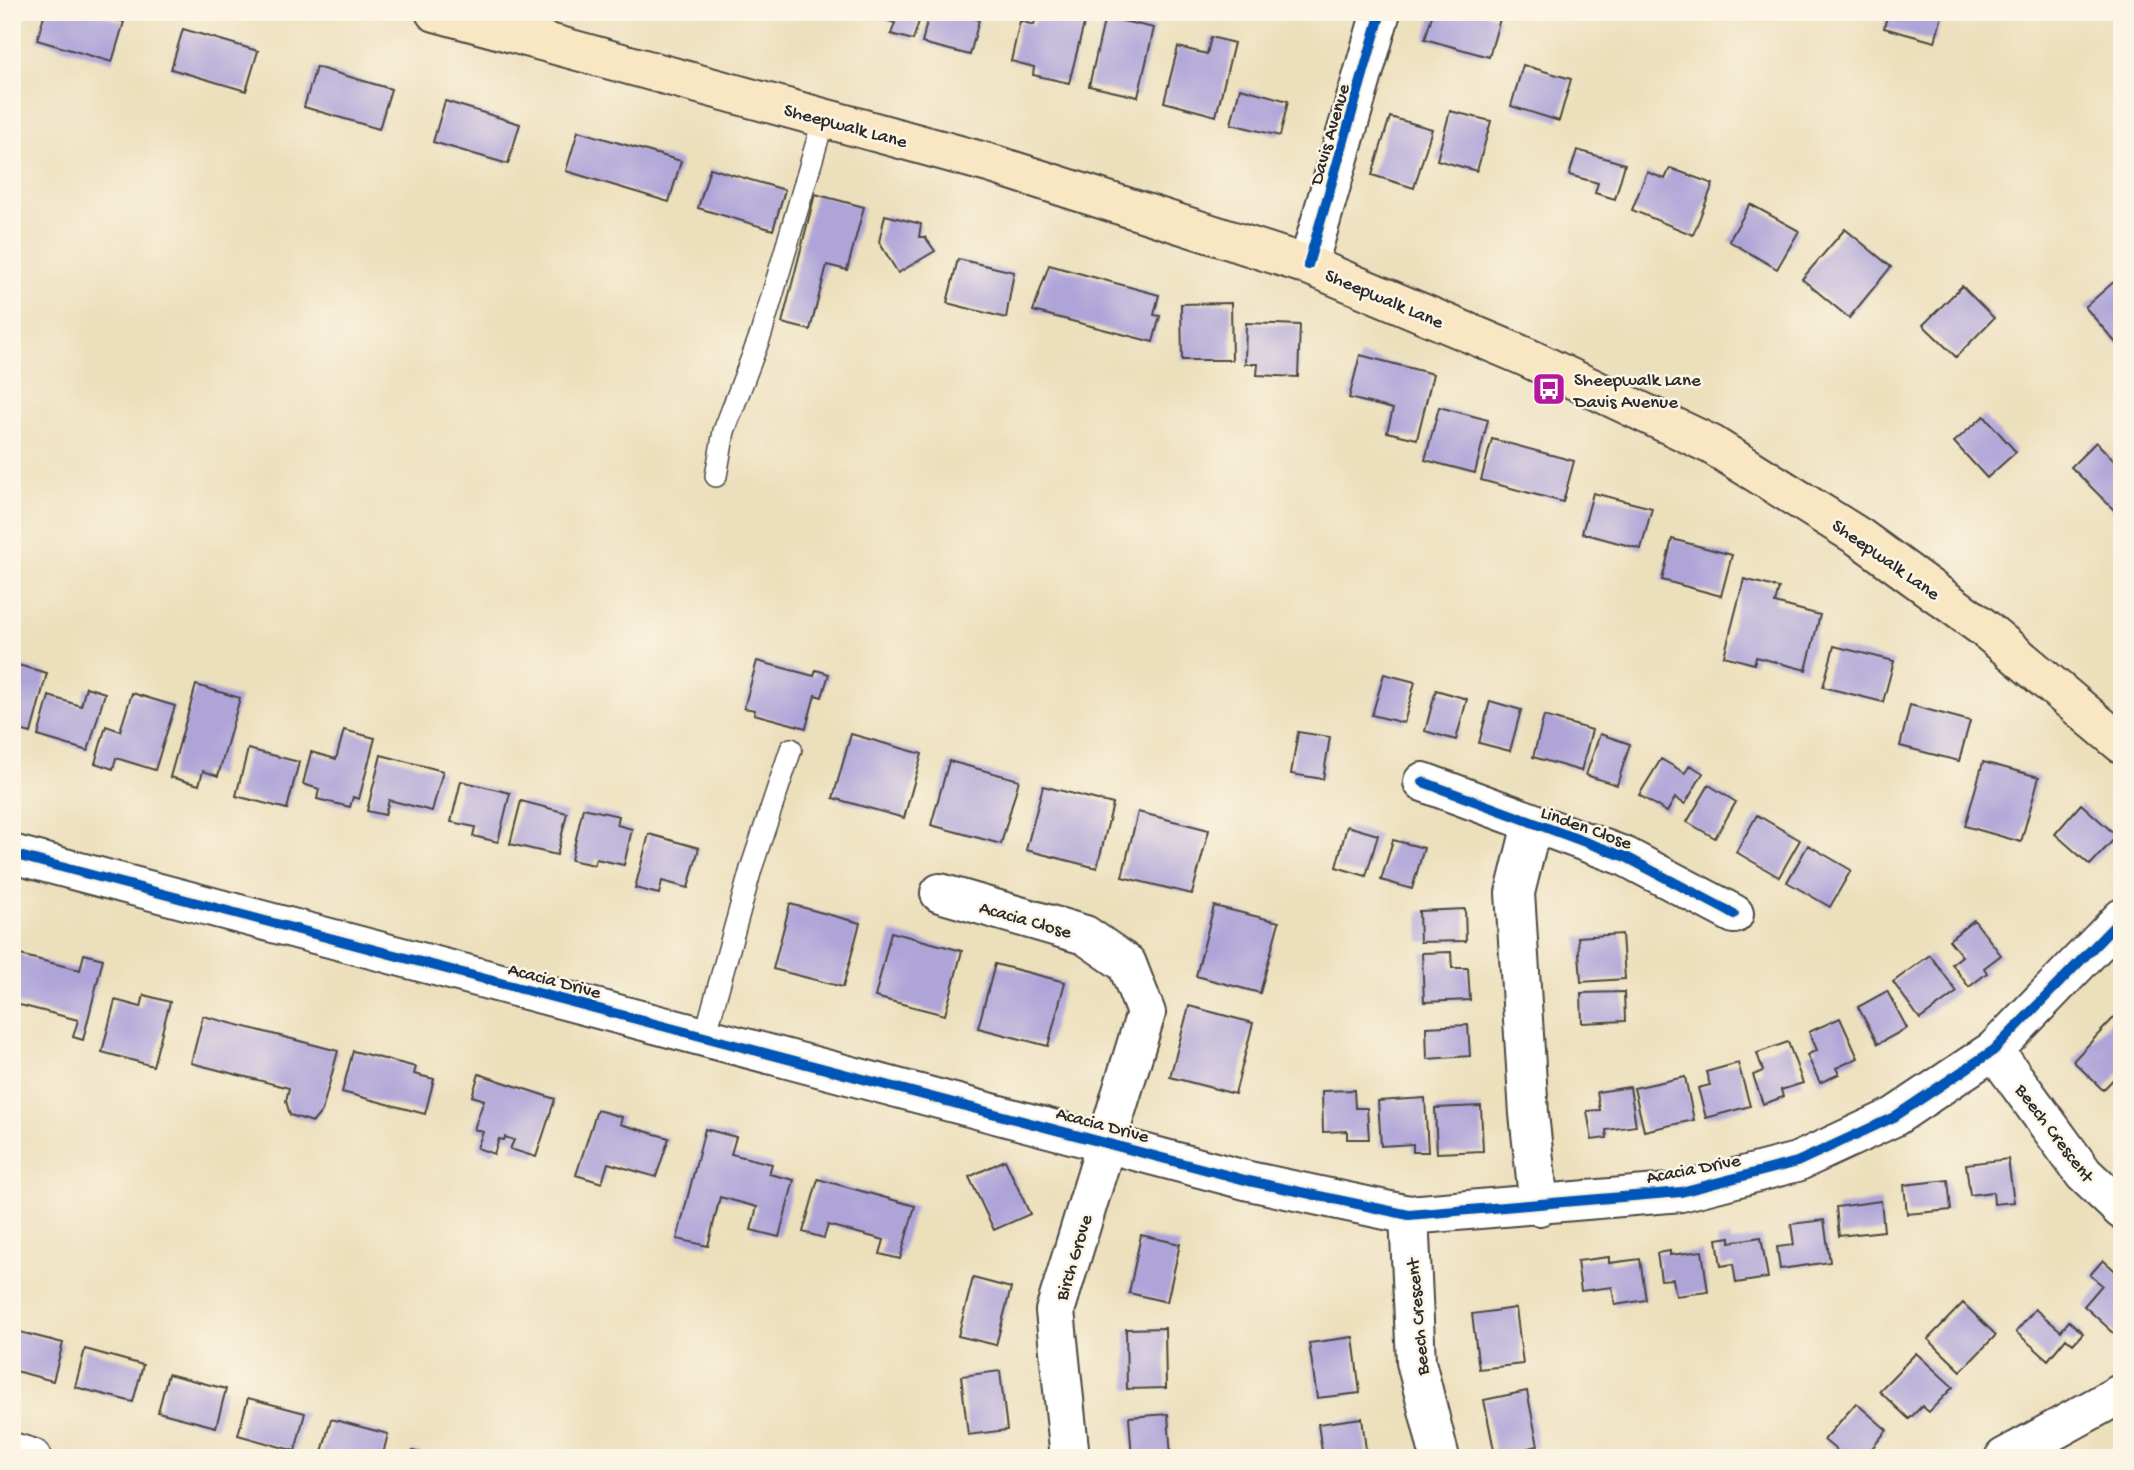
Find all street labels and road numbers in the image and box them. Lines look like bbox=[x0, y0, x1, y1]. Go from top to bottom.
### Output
street label: Davis Avenue bbox=[1305, 82, 1357, 190]
street label: Sheepwalk Lane bbox=[781, 100, 909, 155]
street label: Sheepwalk Lane bbox=[1321, 265, 1447, 336]
street label: Sheepwalk Lane bbox=[1826, 515, 1944, 607]
street label: Linden Close bbox=[1537, 802, 1635, 857]
street label: Acacia Close bbox=[976, 897, 1074, 946]
street label: Acacia Drive bbox=[505, 959, 603, 1006]
street label: Beech Crescent bbox=[2008, 1080, 2099, 1190]
street label: Acacia Drive bbox=[1053, 1103, 1151, 1150]
street label: Acacia Drive bbox=[1645, 1150, 1743, 1191]
street label: Birch Grove bbox=[1051, 1212, 1099, 1305]
street label: Beech Crescent bbox=[1403, 1255, 1436, 1377]

